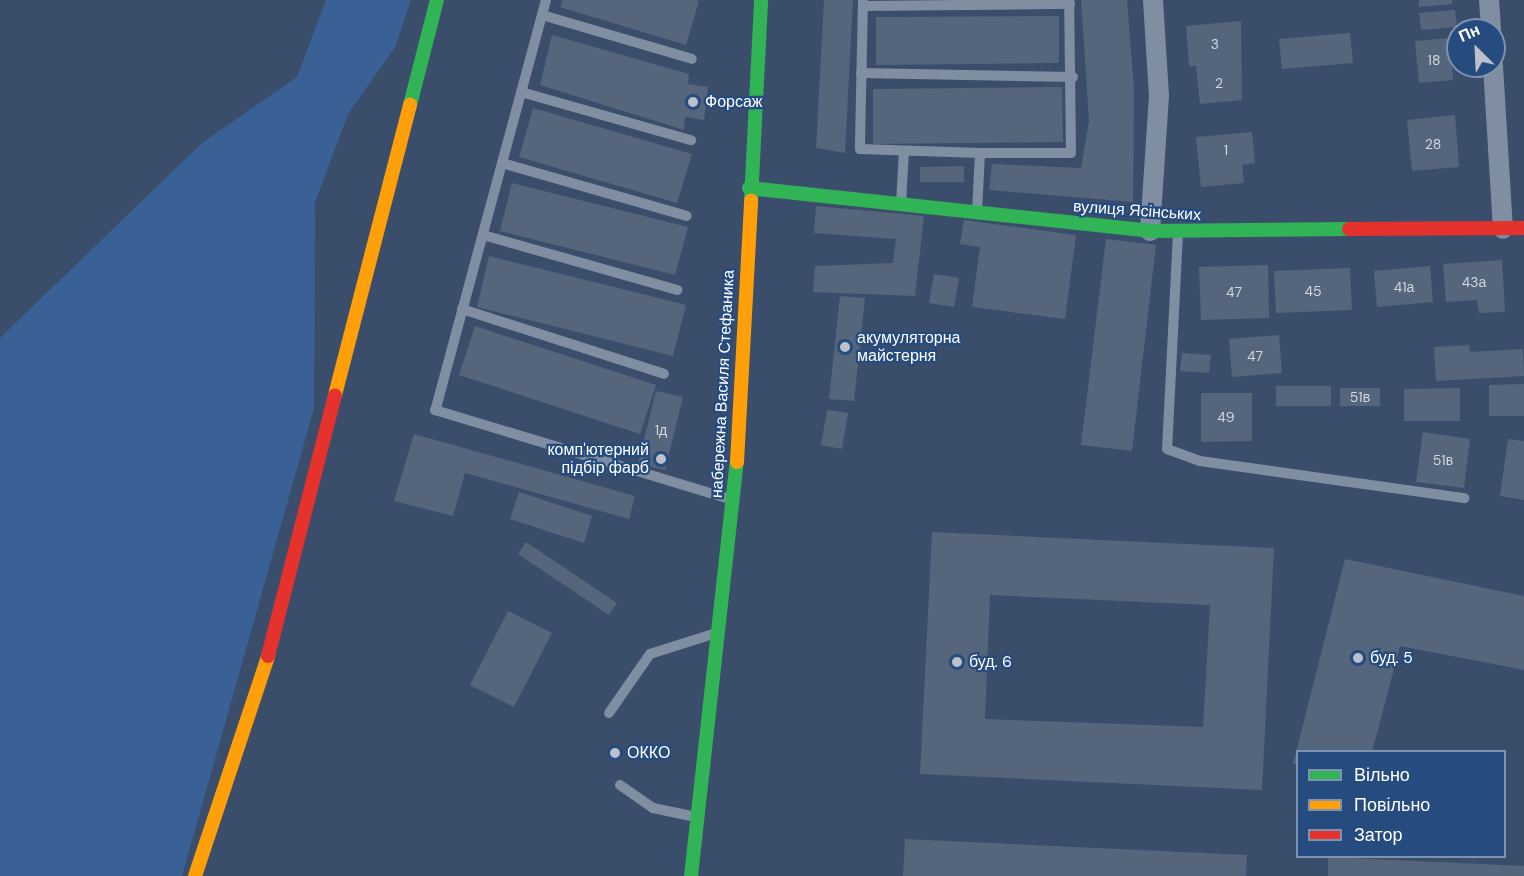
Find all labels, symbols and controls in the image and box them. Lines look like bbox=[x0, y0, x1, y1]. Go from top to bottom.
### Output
north arrow bbox=[1446, 18, 1506, 78]
text: Пн bbox=[1455, 19, 1483, 47]
house number: 3 bbox=[1211, 36, 1219, 52]
house number: 18 bbox=[1428, 52, 1440, 68]
house number: 2 bbox=[1215, 75, 1223, 91]
place label: Форсаж bbox=[705, 92, 763, 112]
marker: Форсаж bbox=[686, 95, 700, 109]
house number: 28 bbox=[1425, 136, 1441, 152]
house number: 1 bbox=[1224, 142, 1228, 158]
street label: вулиця Ясінських bbox=[1072, 197, 1202, 225]
street label: набережна Василя Стефаника bbox=[707, 269, 739, 499]
house number: 43а bbox=[1462, 274, 1486, 290]
house number: 41а bbox=[1394, 279, 1414, 295]
house number: 45 bbox=[1304, 283, 1322, 299]
house number: 47 bbox=[1226, 284, 1242, 300]
place label: акумуляторна майстерня bbox=[857, 328, 960, 366]
marker: акумуляторна майстерня bbox=[838, 340, 852, 354]
house number: 47 bbox=[1247, 348, 1263, 364]
house number: 51в bbox=[1350, 389, 1370, 405]
house number: 49 bbox=[1217, 409, 1235, 425]
house number: 1д bbox=[655, 422, 667, 438]
place label: комп'ютерний підбір фарб bbox=[547, 440, 649, 478]
marker: комп'ютерний підбір фарб bbox=[654, 452, 668, 466]
house number: 51в bbox=[1433, 452, 1453, 468]
place label: буд. 5 bbox=[1370, 648, 1413, 668]
marker: буд. 5 bbox=[1351, 651, 1365, 665]
place label: буд. 6 bbox=[969, 652, 1012, 672]
marker: буд. 6 bbox=[950, 655, 964, 669]
place label: ОККО bbox=[627, 743, 670, 763]
marker: ОККО bbox=[608, 746, 622, 760]
legend bbox=[1296, 750, 1506, 858]
text: Вільно bbox=[1354, 763, 1410, 787]
text: Повільно bbox=[1354, 793, 1430, 817]
text: Затор bbox=[1354, 823, 1403, 847]

